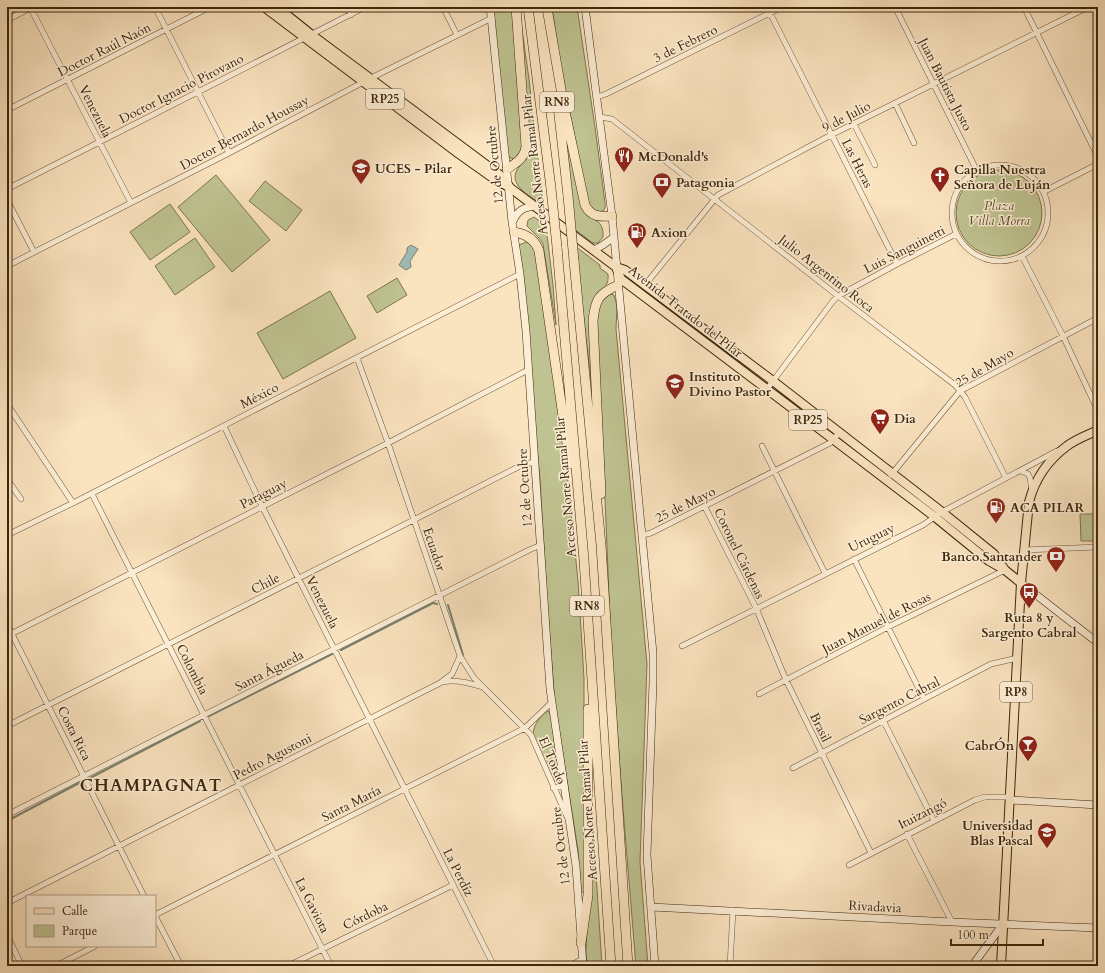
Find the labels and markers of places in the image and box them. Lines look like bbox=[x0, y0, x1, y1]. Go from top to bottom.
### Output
restaurant icon: McDonald's bbox=[613, 145, 635, 173]
place label: McDonald's bbox=[638, 148, 709, 166]
school or university icon: UCES - Pilar bbox=[350, 157, 372, 185]
place label: UCES - Pilar bbox=[375, 160, 453, 178]
place label: Capilla Nuestra Señora de Luján bbox=[954, 161, 1051, 194]
church icon: Capilla Nuestra Señora de Luján bbox=[929, 165, 951, 193]
bank icon: Patagonia bbox=[651, 171, 673, 199]
place label: Patagonia bbox=[676, 174, 735, 192]
fuel station icon: Axion bbox=[626, 221, 648, 249]
place label: Axion bbox=[651, 224, 688, 242]
place label: Instituto Divino Pastor bbox=[689, 368, 772, 401]
school or university icon: Instituto Divino Pastor bbox=[664, 372, 686, 400]
supermarket icon: Dia bbox=[869, 407, 891, 435]
place label: Dia bbox=[894, 410, 916, 428]
fuel station icon: ACA PILAR bbox=[985, 496, 1007, 524]
place label: ACA PILAR bbox=[1010, 499, 1084, 517]
bank icon: Banco Santander bbox=[1045, 545, 1067, 573]
place label: Banco Santander bbox=[941, 548, 1043, 566]
bus stop icon: Ruta 8 y Sargento Cabral bbox=[1018, 581, 1040, 609]
place label: Ruta 8 y Sargento Cabral bbox=[982, 609, 1077, 642]
bar icon: CabrÓn bbox=[1017, 734, 1039, 762]
place label: CabrÓn bbox=[965, 737, 1015, 755]
place label: Universidad Blas Pascal bbox=[962, 817, 1034, 850]
school or university icon: Universidad Blas Pascal bbox=[1036, 821, 1058, 849]

